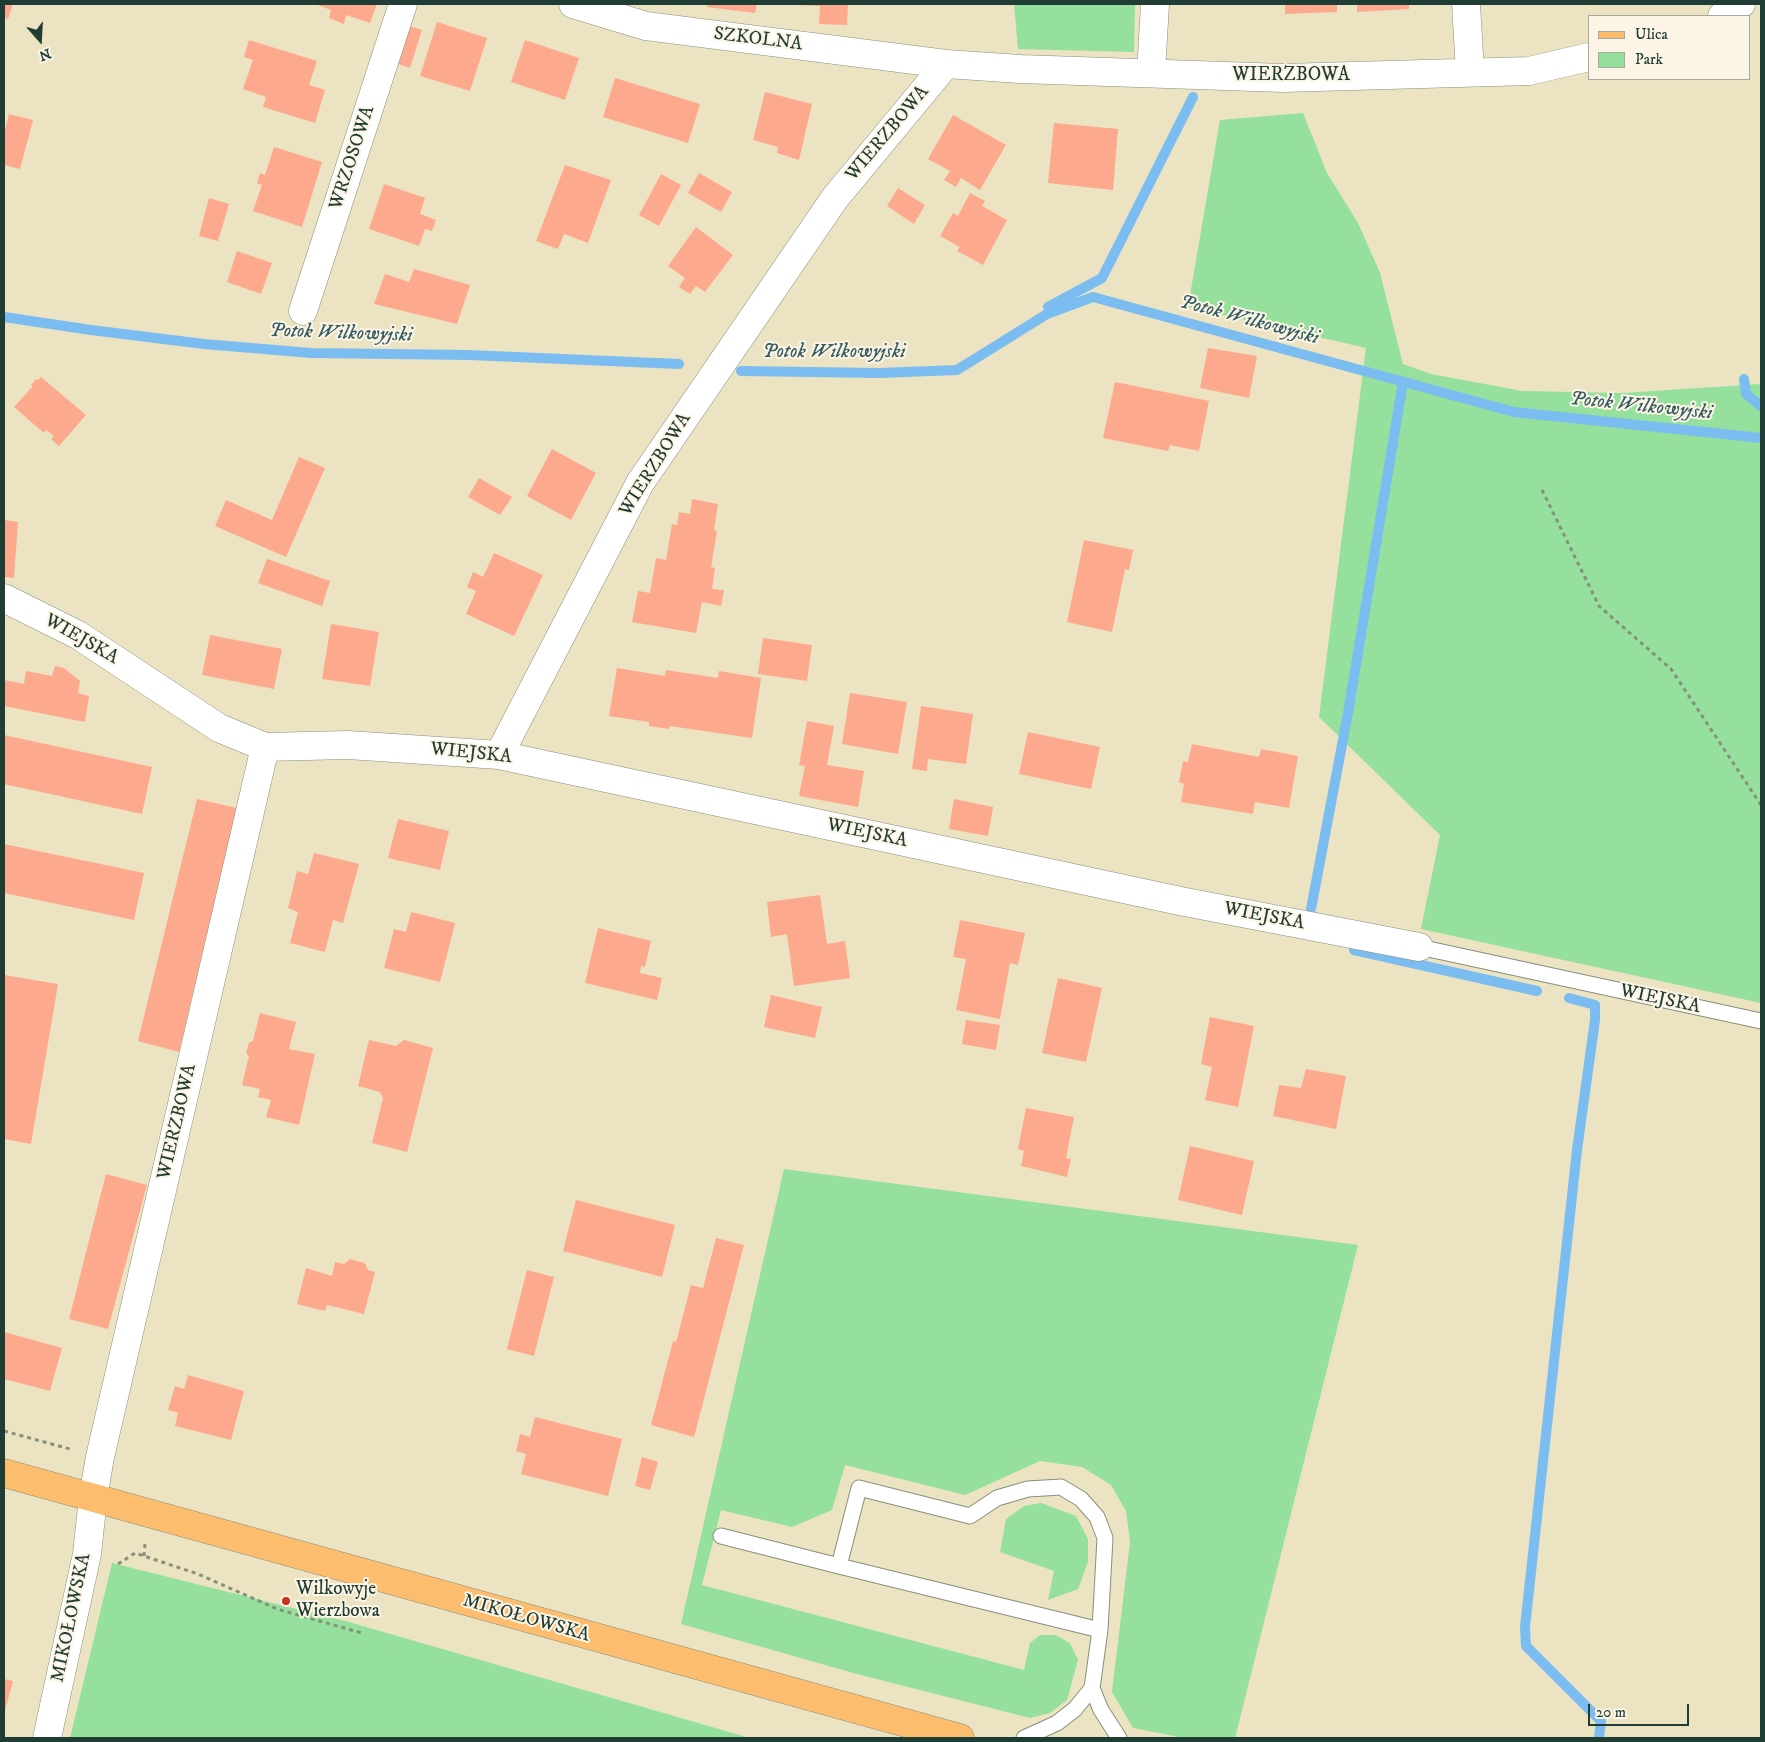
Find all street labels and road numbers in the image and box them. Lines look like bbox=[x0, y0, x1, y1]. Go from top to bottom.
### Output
street label: SZKOLNA bbox=[712, 23, 804, 57]
street label: WIERZBOWA bbox=[1232, 65, 1350, 87]
street label: WIERZBOWA bbox=[841, 82, 935, 186]
street label: WRZOSOWA bbox=[325, 103, 381, 213]
street label: WIERZBOWA bbox=[615, 409, 697, 521]
street label: WIEJSKA bbox=[40, 610, 122, 670]
street label: WIEJSKA bbox=[429, 738, 513, 770]
street label: WIEJSKA bbox=[825, 814, 909, 854]
street label: WIEJSKA bbox=[1222, 898, 1306, 936]
street label: WIEJSKA bbox=[1618, 980, 1702, 1020]
street label: WIERZBOWA bbox=[154, 1062, 202, 1182]
street label: MIKOŁOWSKA bbox=[47, 1552, 97, 1684]
street label: MIKOŁOWSKA bbox=[460, 1590, 592, 1648]

